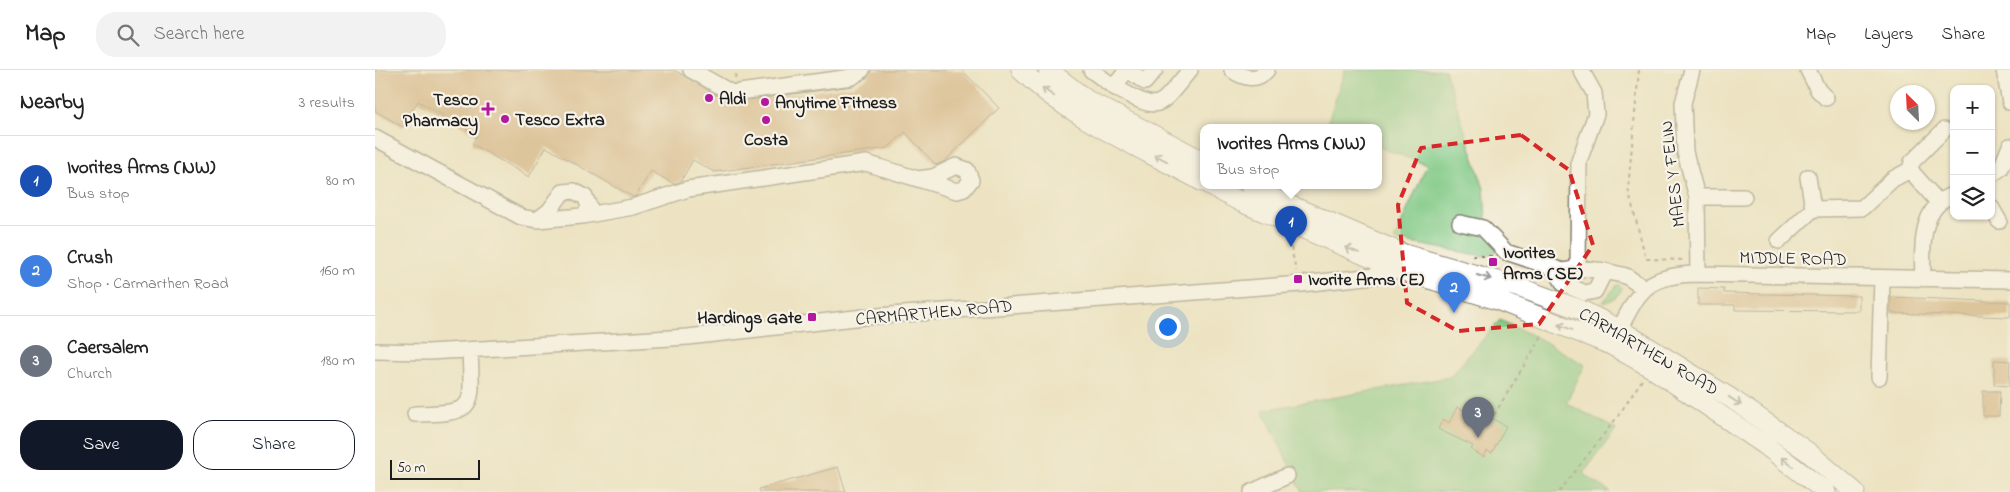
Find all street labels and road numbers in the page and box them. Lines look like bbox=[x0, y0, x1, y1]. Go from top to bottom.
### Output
street label: MAES Y FELIN bbox=[1655, 119, 1693, 229]
street label: MIDDLE ROAD bbox=[1739, 246, 1847, 274]
street label: CARMARTHEN ROAD bbox=[855, 294, 1014, 334]
street label: CARMARTHEN ROAD bbox=[1573, 302, 1723, 403]

